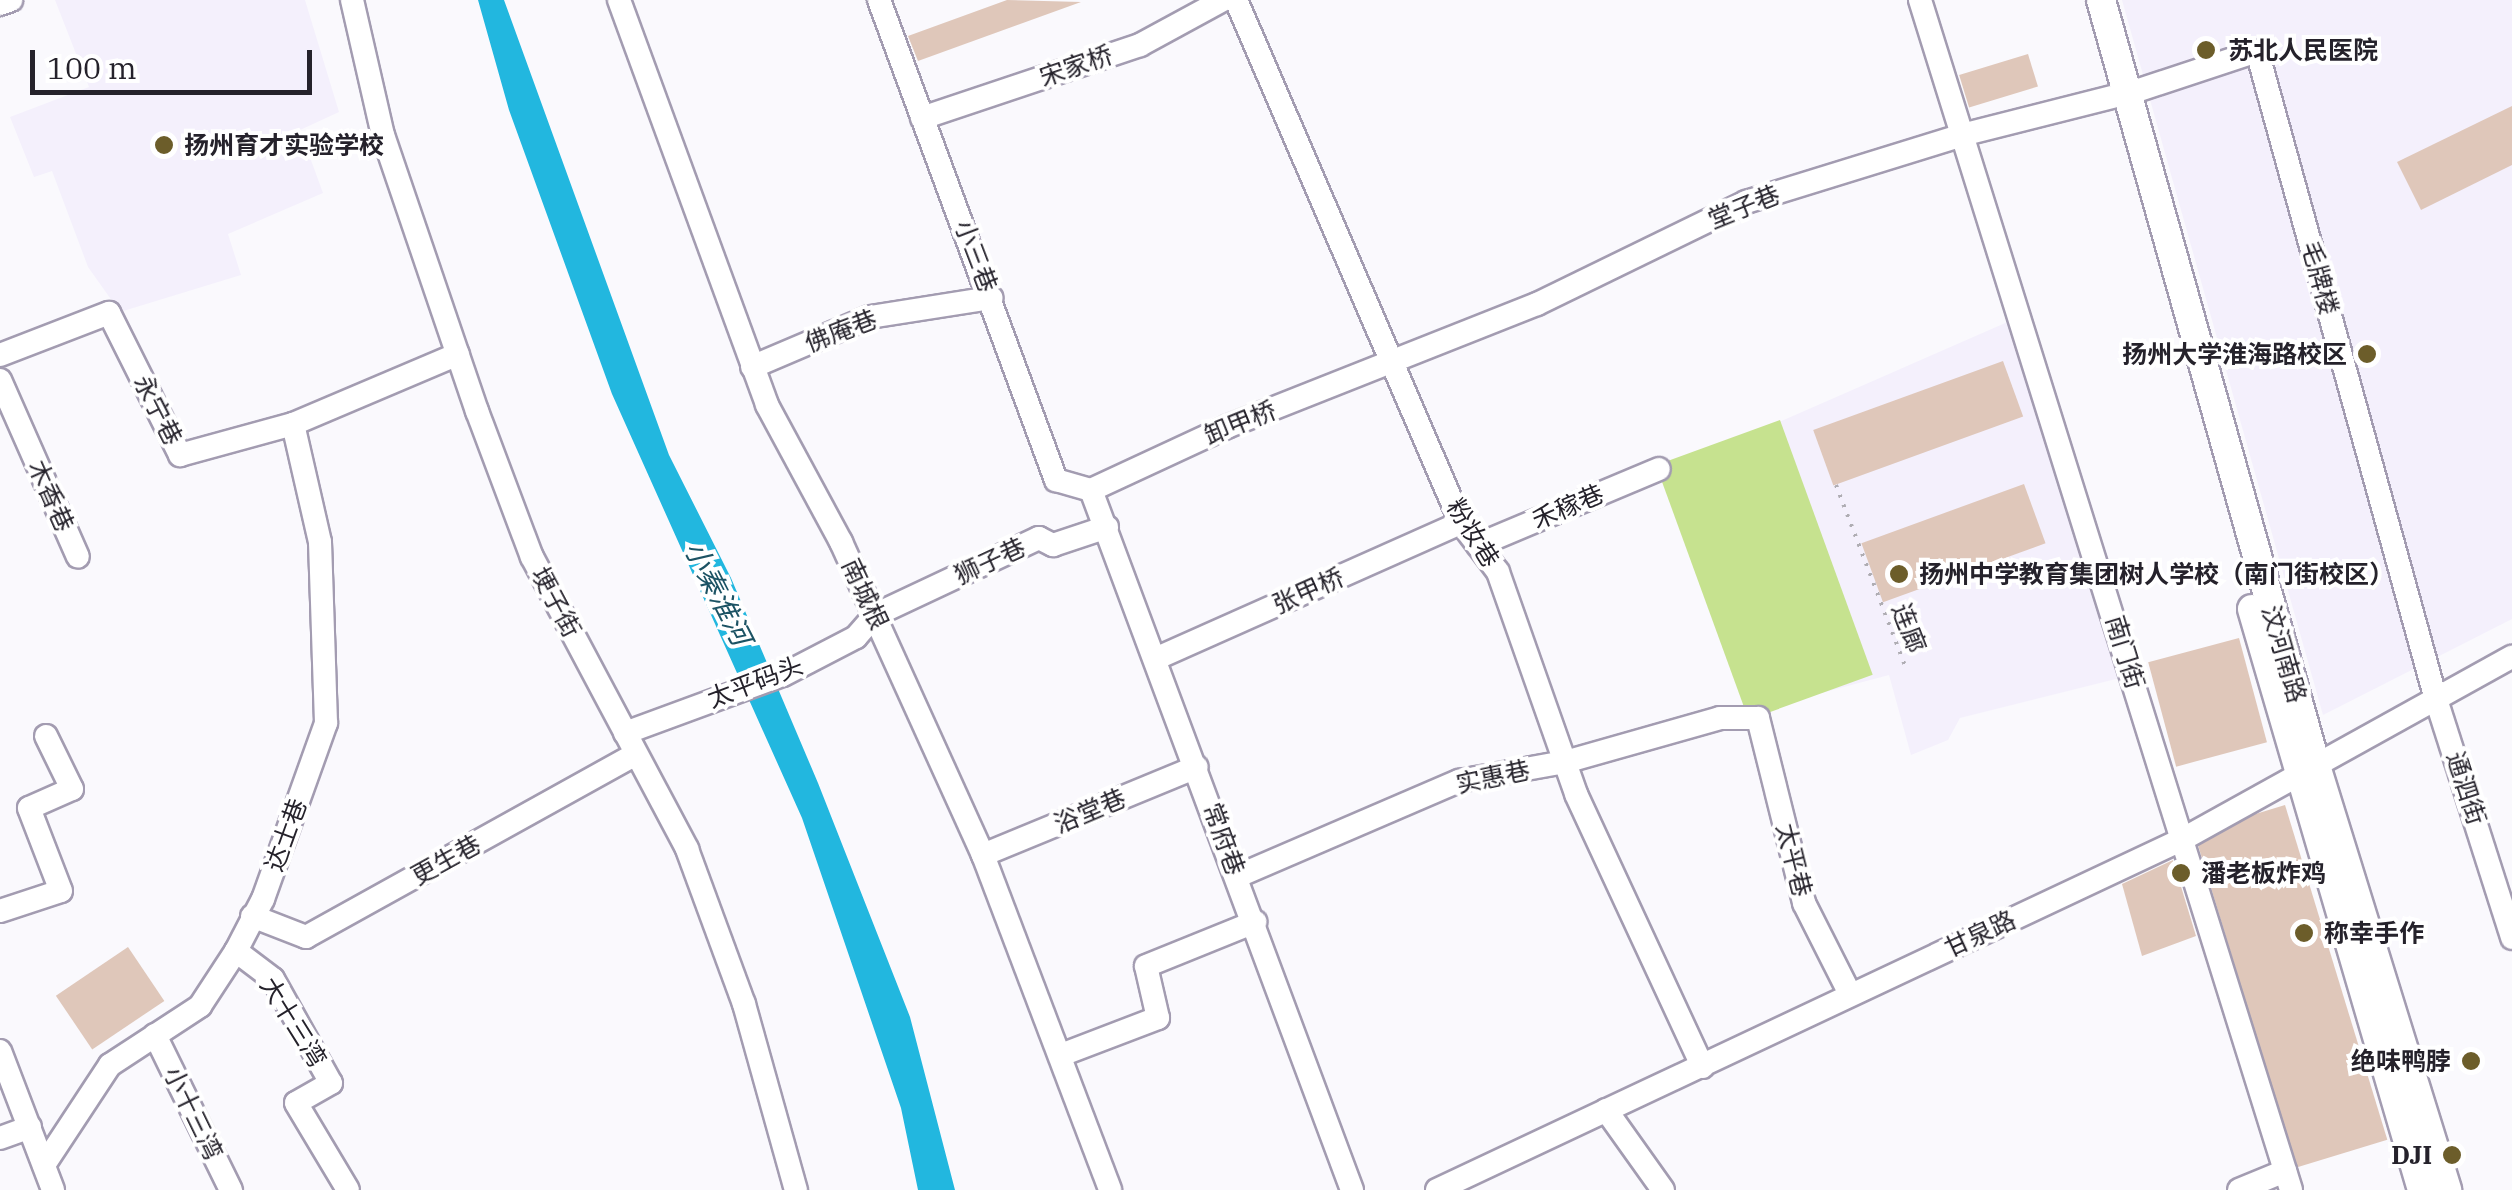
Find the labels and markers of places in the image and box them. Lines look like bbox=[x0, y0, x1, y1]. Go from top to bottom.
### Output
place label: 苏北人民医院 bbox=[2228, 35, 2378, 65]
marker: 苏北人民医院 bbox=[2193, 37, 2219, 63]
place label: 扬州育才实验学校 bbox=[184, 130, 384, 160]
marker: 扬州育才实验学校 bbox=[153, 134, 175, 156]
place label: 扬州大学淮海路校区 bbox=[2122, 339, 2347, 369]
marker: 扬州大学淮海路校区 bbox=[2356, 343, 2378, 365]
place label: 扬州中学教育集团树人学校（南门街校区） bbox=[1919, 559, 2394, 589]
marker: 扬州中学教育集团树人学校（南门街校区） bbox=[1888, 563, 1910, 585]
place label: 潘老板炸鸡 bbox=[2201, 858, 2326, 888]
marker: 潘老板炸鸡 bbox=[2170, 862, 2192, 884]
place label: 称幸手作 bbox=[2324, 918, 2424, 948]
marker: 称幸手作 bbox=[2293, 922, 2315, 944]
place label: 绝味鸭脖 bbox=[2351, 1046, 2451, 1076]
marker: 绝味鸭脖 bbox=[2460, 1050, 2482, 1072]
place label: DJI bbox=[2391, 1140, 2432, 1170]
marker: DJI bbox=[2441, 1144, 2463, 1166]

